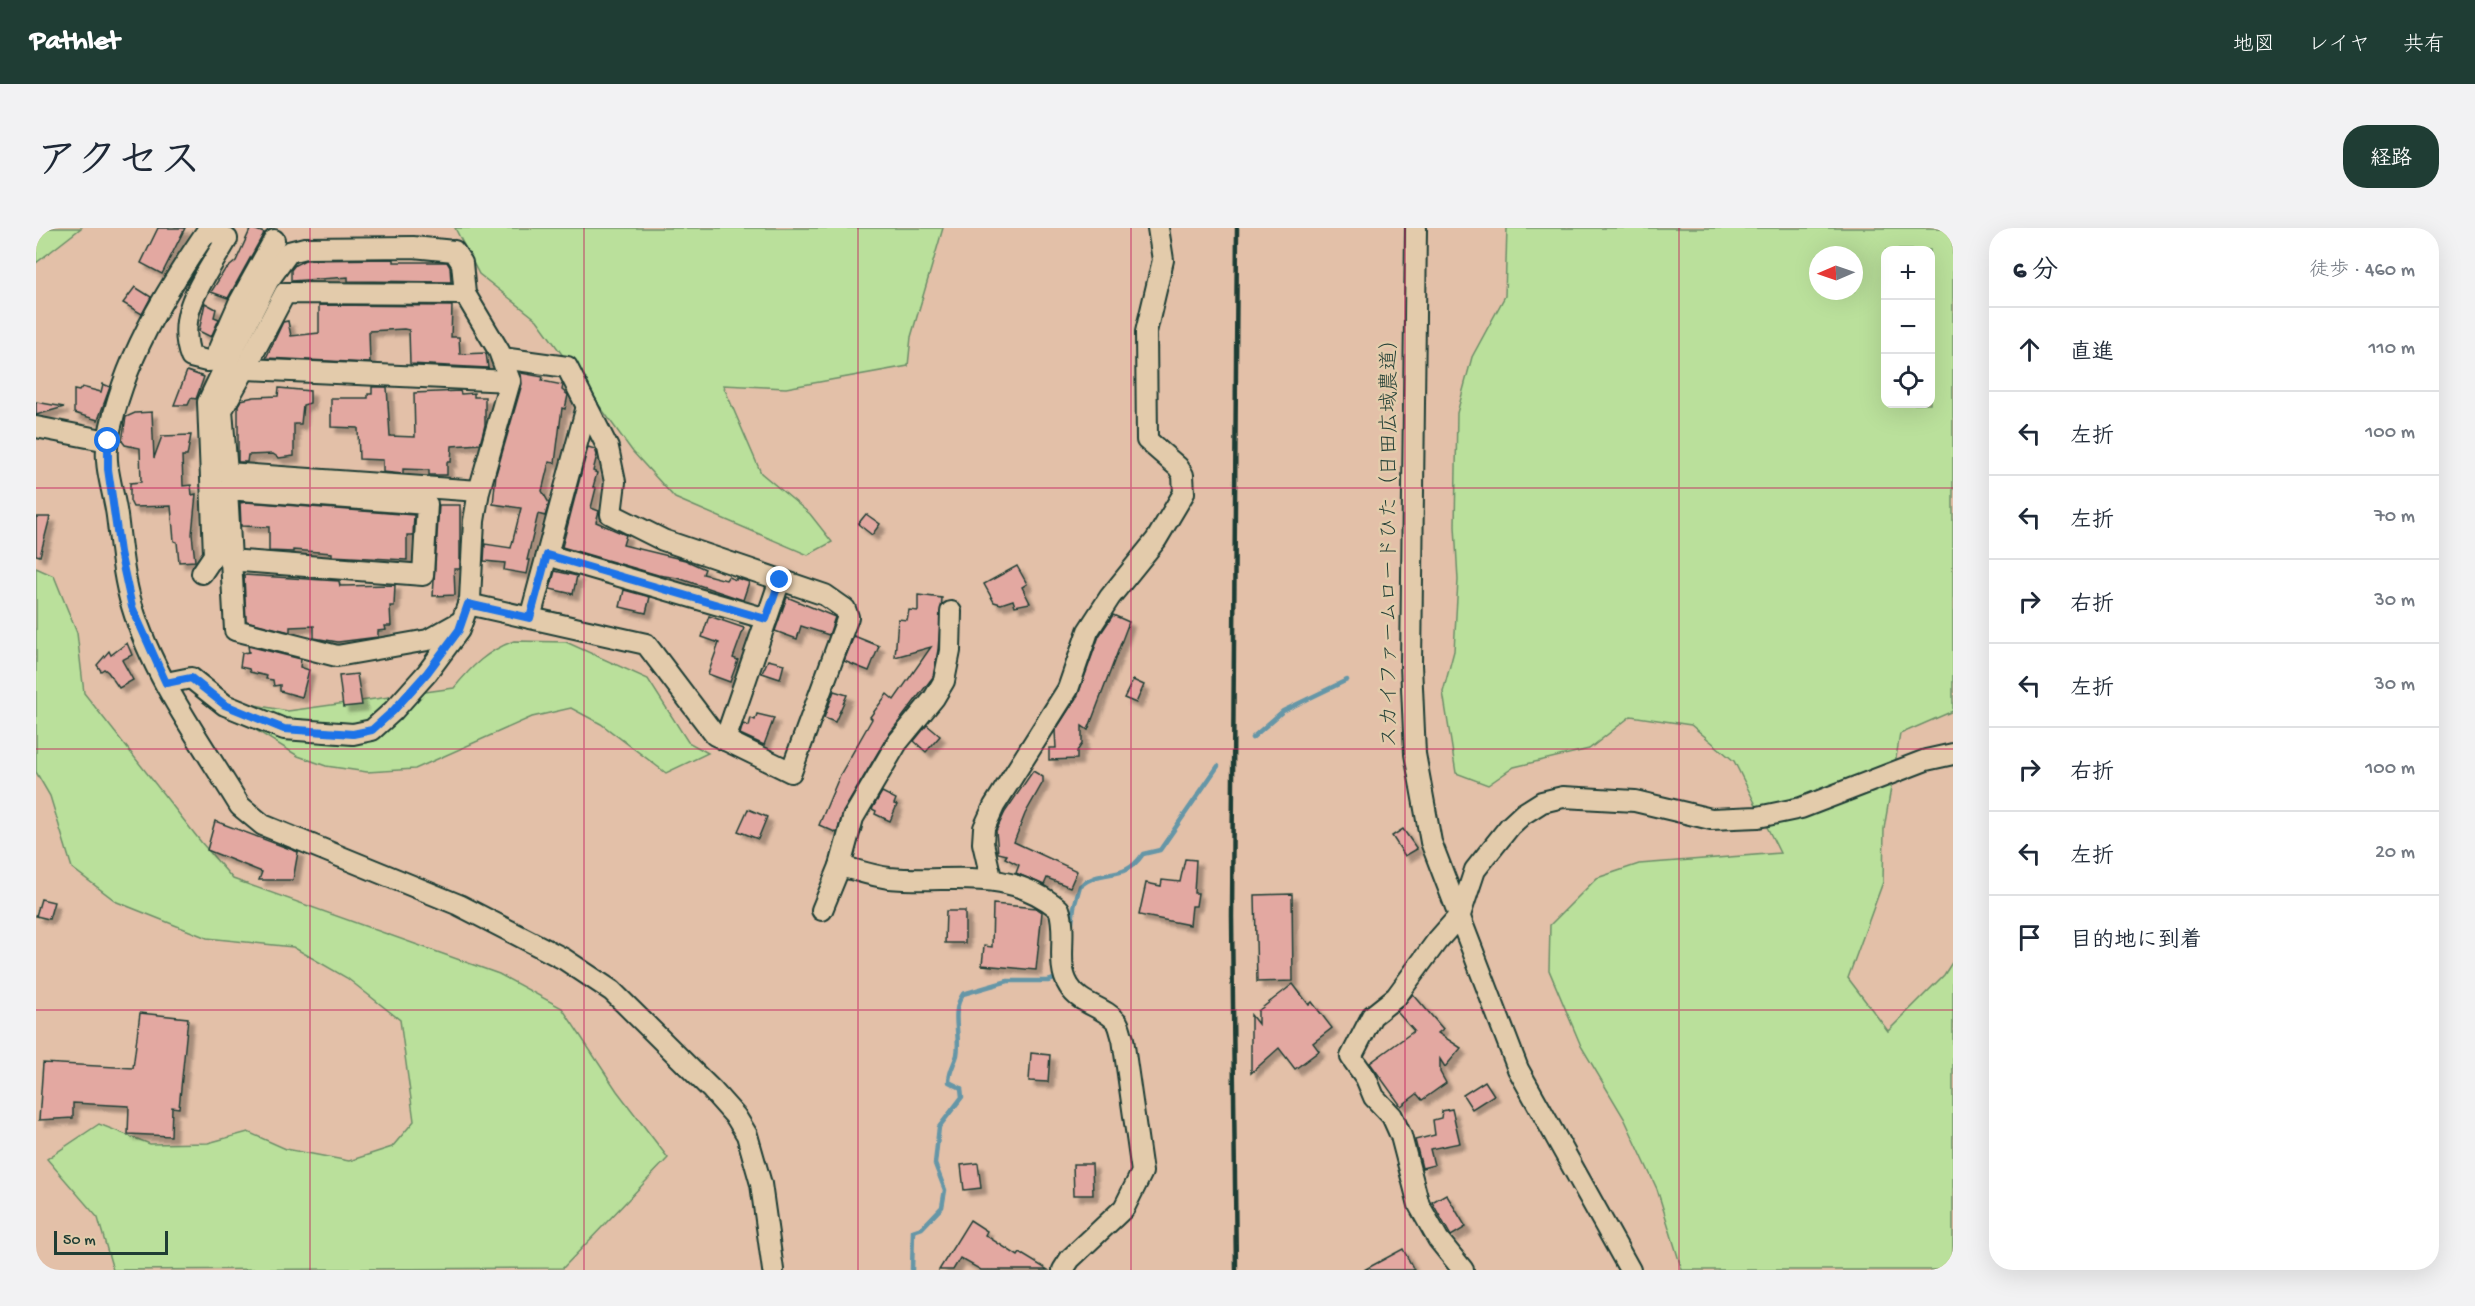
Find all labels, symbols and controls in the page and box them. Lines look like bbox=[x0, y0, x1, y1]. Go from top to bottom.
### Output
text: Pathlet bbox=[30, 26, 120, 59]
text: 地図 bbox=[2233, 34, 2275, 59]
text: レイヤ bbox=[2308, 34, 2370, 59]
text: 共有 bbox=[2403, 34, 2445, 59]
button: 経路 bbox=[2343, 125, 2439, 188]
text: アクセス bbox=[36, 140, 201, 189]
north arrow bbox=[1809, 246, 1863, 300]
map controls bbox=[1881, 246, 1935, 408]
button: + bbox=[1881, 246, 1935, 300]
text: 6 分 bbox=[2013, 257, 2058, 288]
text: 徒歩 · 460 m bbox=[2309, 260, 2415, 283]
button: − bbox=[1881, 300, 1935, 354]
street label: スカイファームロードひた（日田広域農道） bbox=[1377, 328, 1404, 748]
icon: ahead bbox=[2013, 333, 2046, 366]
text: 110 m bbox=[2369, 338, 2415, 361]
text: 直進 bbox=[2070, 341, 2114, 367]
button: locate bbox=[1881, 354, 1935, 408]
icon: left bbox=[2013, 417, 2046, 450]
text: 100 m bbox=[2365, 422, 2415, 445]
text: 左折 bbox=[2070, 425, 2114, 451]
route start bbox=[94, 427, 120, 453]
icon: left bbox=[2013, 501, 2046, 534]
text: 70 m bbox=[2374, 506, 2415, 529]
text: 左折 bbox=[2070, 509, 2114, 535]
route end bbox=[766, 566, 792, 592]
icon: right bbox=[2013, 585, 2046, 618]
text: 30 m bbox=[2374, 590, 2415, 613]
text: 右折 bbox=[2070, 593, 2114, 619]
icon: left bbox=[2013, 669, 2046, 702]
text: 30 m bbox=[2374, 674, 2415, 697]
text: 左折 bbox=[2070, 677, 2114, 703]
icon: right bbox=[2013, 753, 2046, 786]
text: 100 m bbox=[2365, 758, 2415, 781]
text: 右折 bbox=[2070, 761, 2114, 787]
icon: left bbox=[2013, 837, 2046, 870]
text: 20 m bbox=[2375, 842, 2415, 865]
text: 左折 bbox=[2070, 845, 2114, 871]
icon: arrive bbox=[2013, 921, 2046, 954]
text: 目的地に到着 bbox=[2070, 929, 2202, 955]
scale bar bbox=[54, 1228, 168, 1256]
text: 50 m bbox=[63, 1232, 96, 1251]

